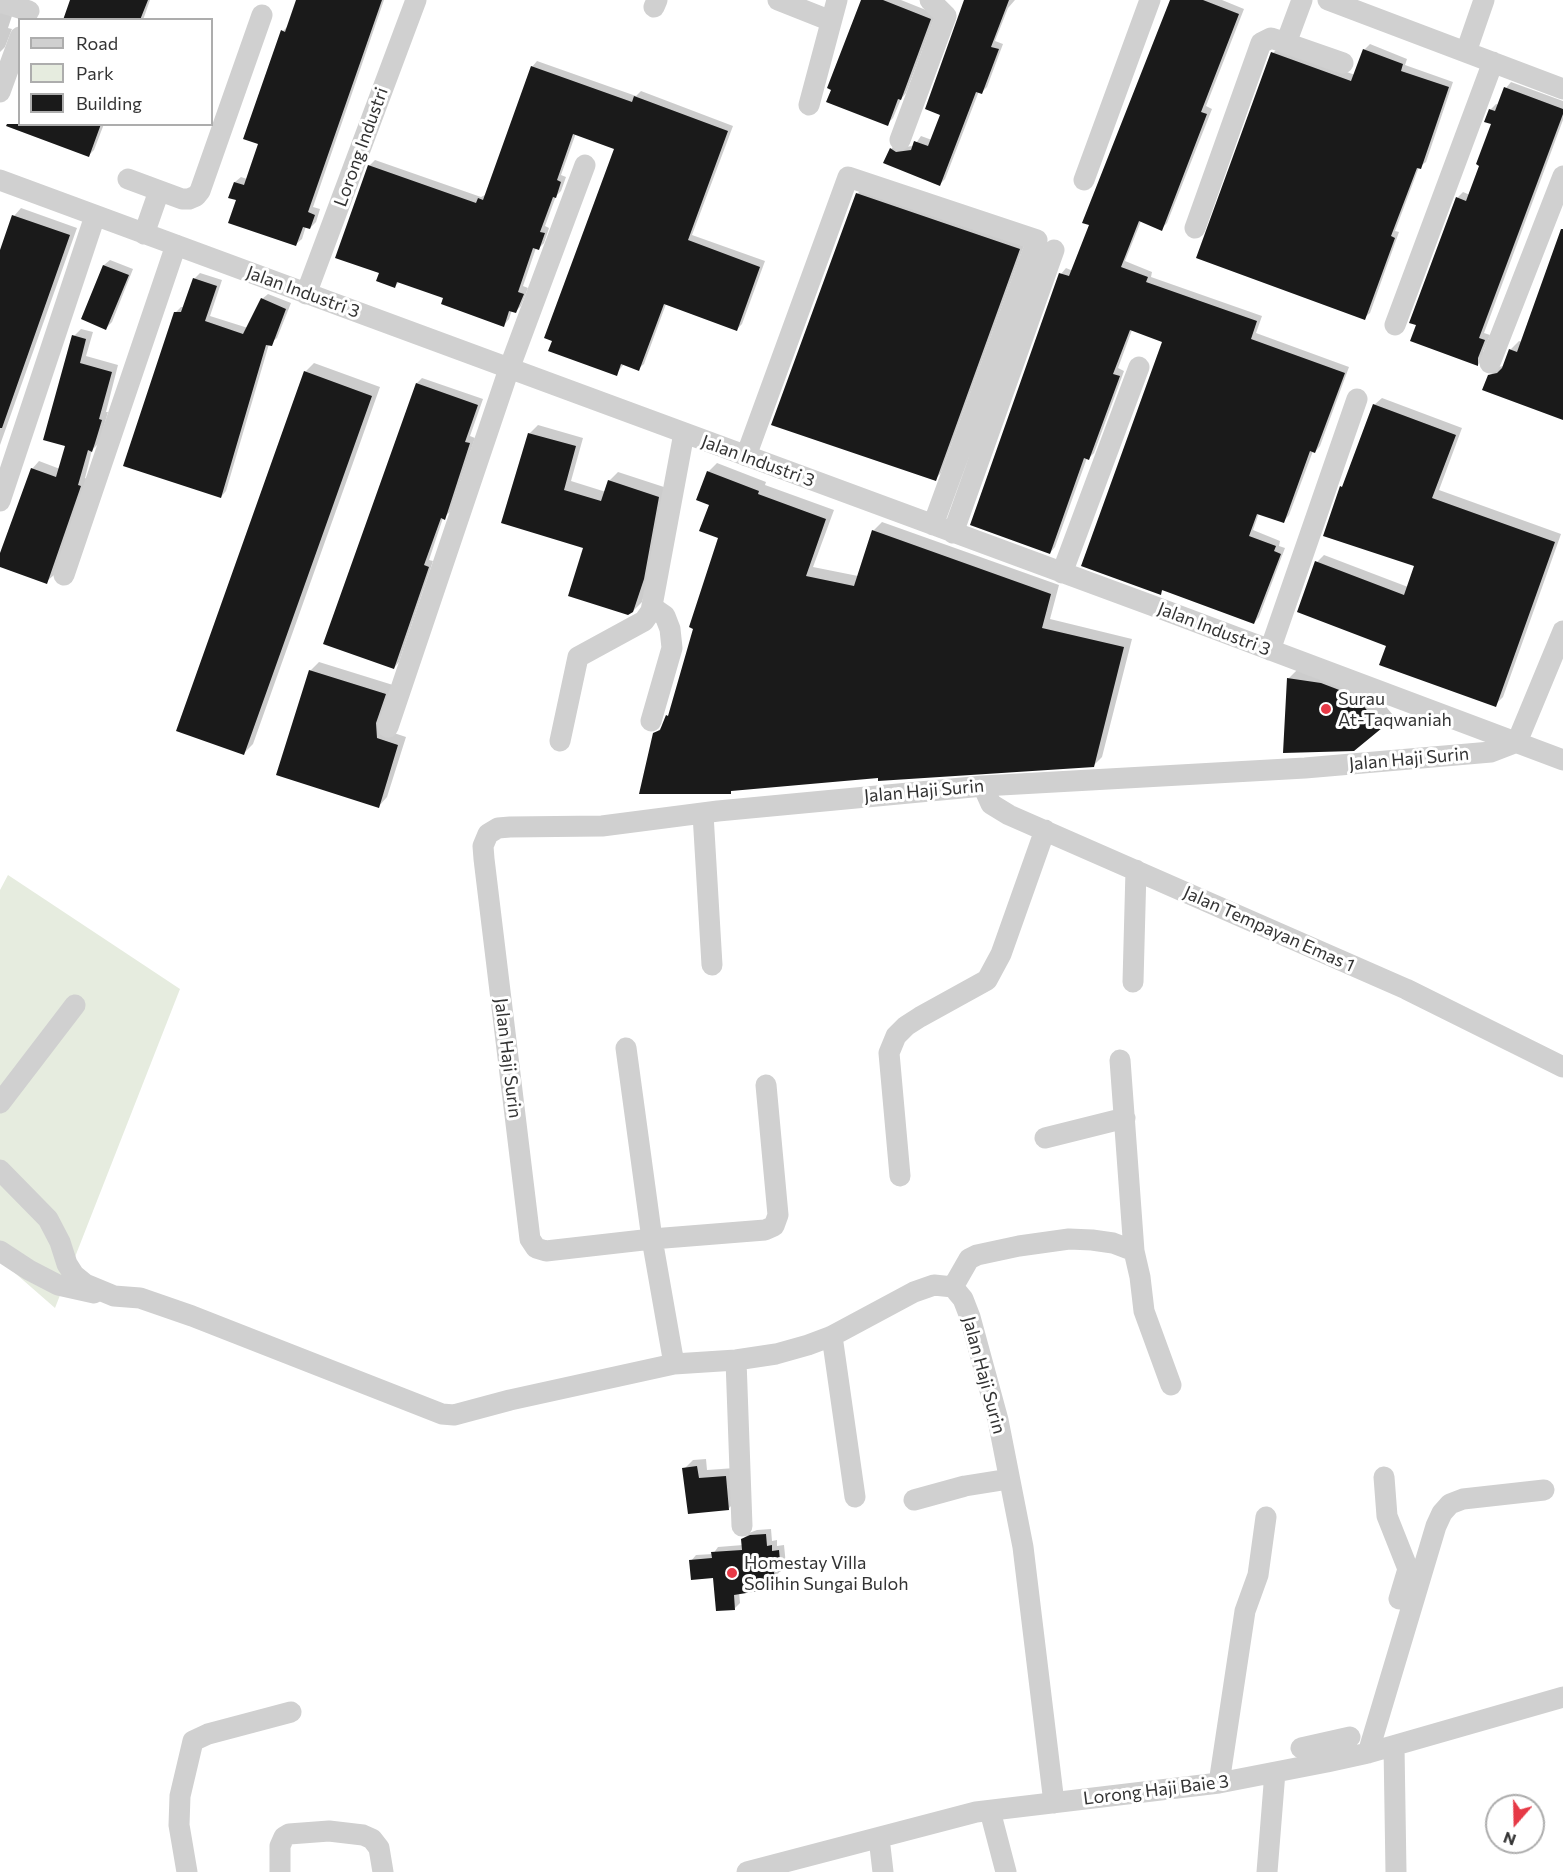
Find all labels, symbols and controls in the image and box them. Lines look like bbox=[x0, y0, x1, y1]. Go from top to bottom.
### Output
legend bbox=[18, 18, 213, 126]
text: Road bbox=[76, 32, 118, 54]
text: Park bbox=[76, 62, 114, 84]
street label: Lorong Industri bbox=[329, 84, 393, 210]
text: Building bbox=[76, 92, 142, 114]
street label: Jalan Industri 3 bbox=[243, 261, 363, 323]
street label: Jalan Industri 3 bbox=[698, 430, 818, 492]
street label: Jalan Industri 3 bbox=[1154, 598, 1274, 660]
place label: Surau At-Taqwaniah bbox=[1338, 688, 1452, 730]
marker: Surau At-Taqwaniah bbox=[1319, 702, 1333, 716]
street label: Jalan Haji Surin bbox=[1348, 743, 1470, 775]
street label: Jalan Haji Surin bbox=[863, 775, 985, 807]
street label: Jalan Tempayan Emas 1 bbox=[1180, 882, 1358, 976]
street label: Jalan Haji Surin bbox=[490, 997, 526, 1119]
street label: Jalan Haji Surin bbox=[958, 1314, 1010, 1436]
place label: Homestay Villa Solihin Sungai Buloh bbox=[744, 1552, 909, 1594]
marker: Homestay Villa Solihin Sungai Buloh bbox=[725, 1566, 739, 1580]
street label: Lorong Haji Baie 3 bbox=[1082, 1770, 1230, 1810]
north arrow bbox=[1485, 1794, 1545, 1854]
text: N bbox=[1500, 1829, 1518, 1850]

